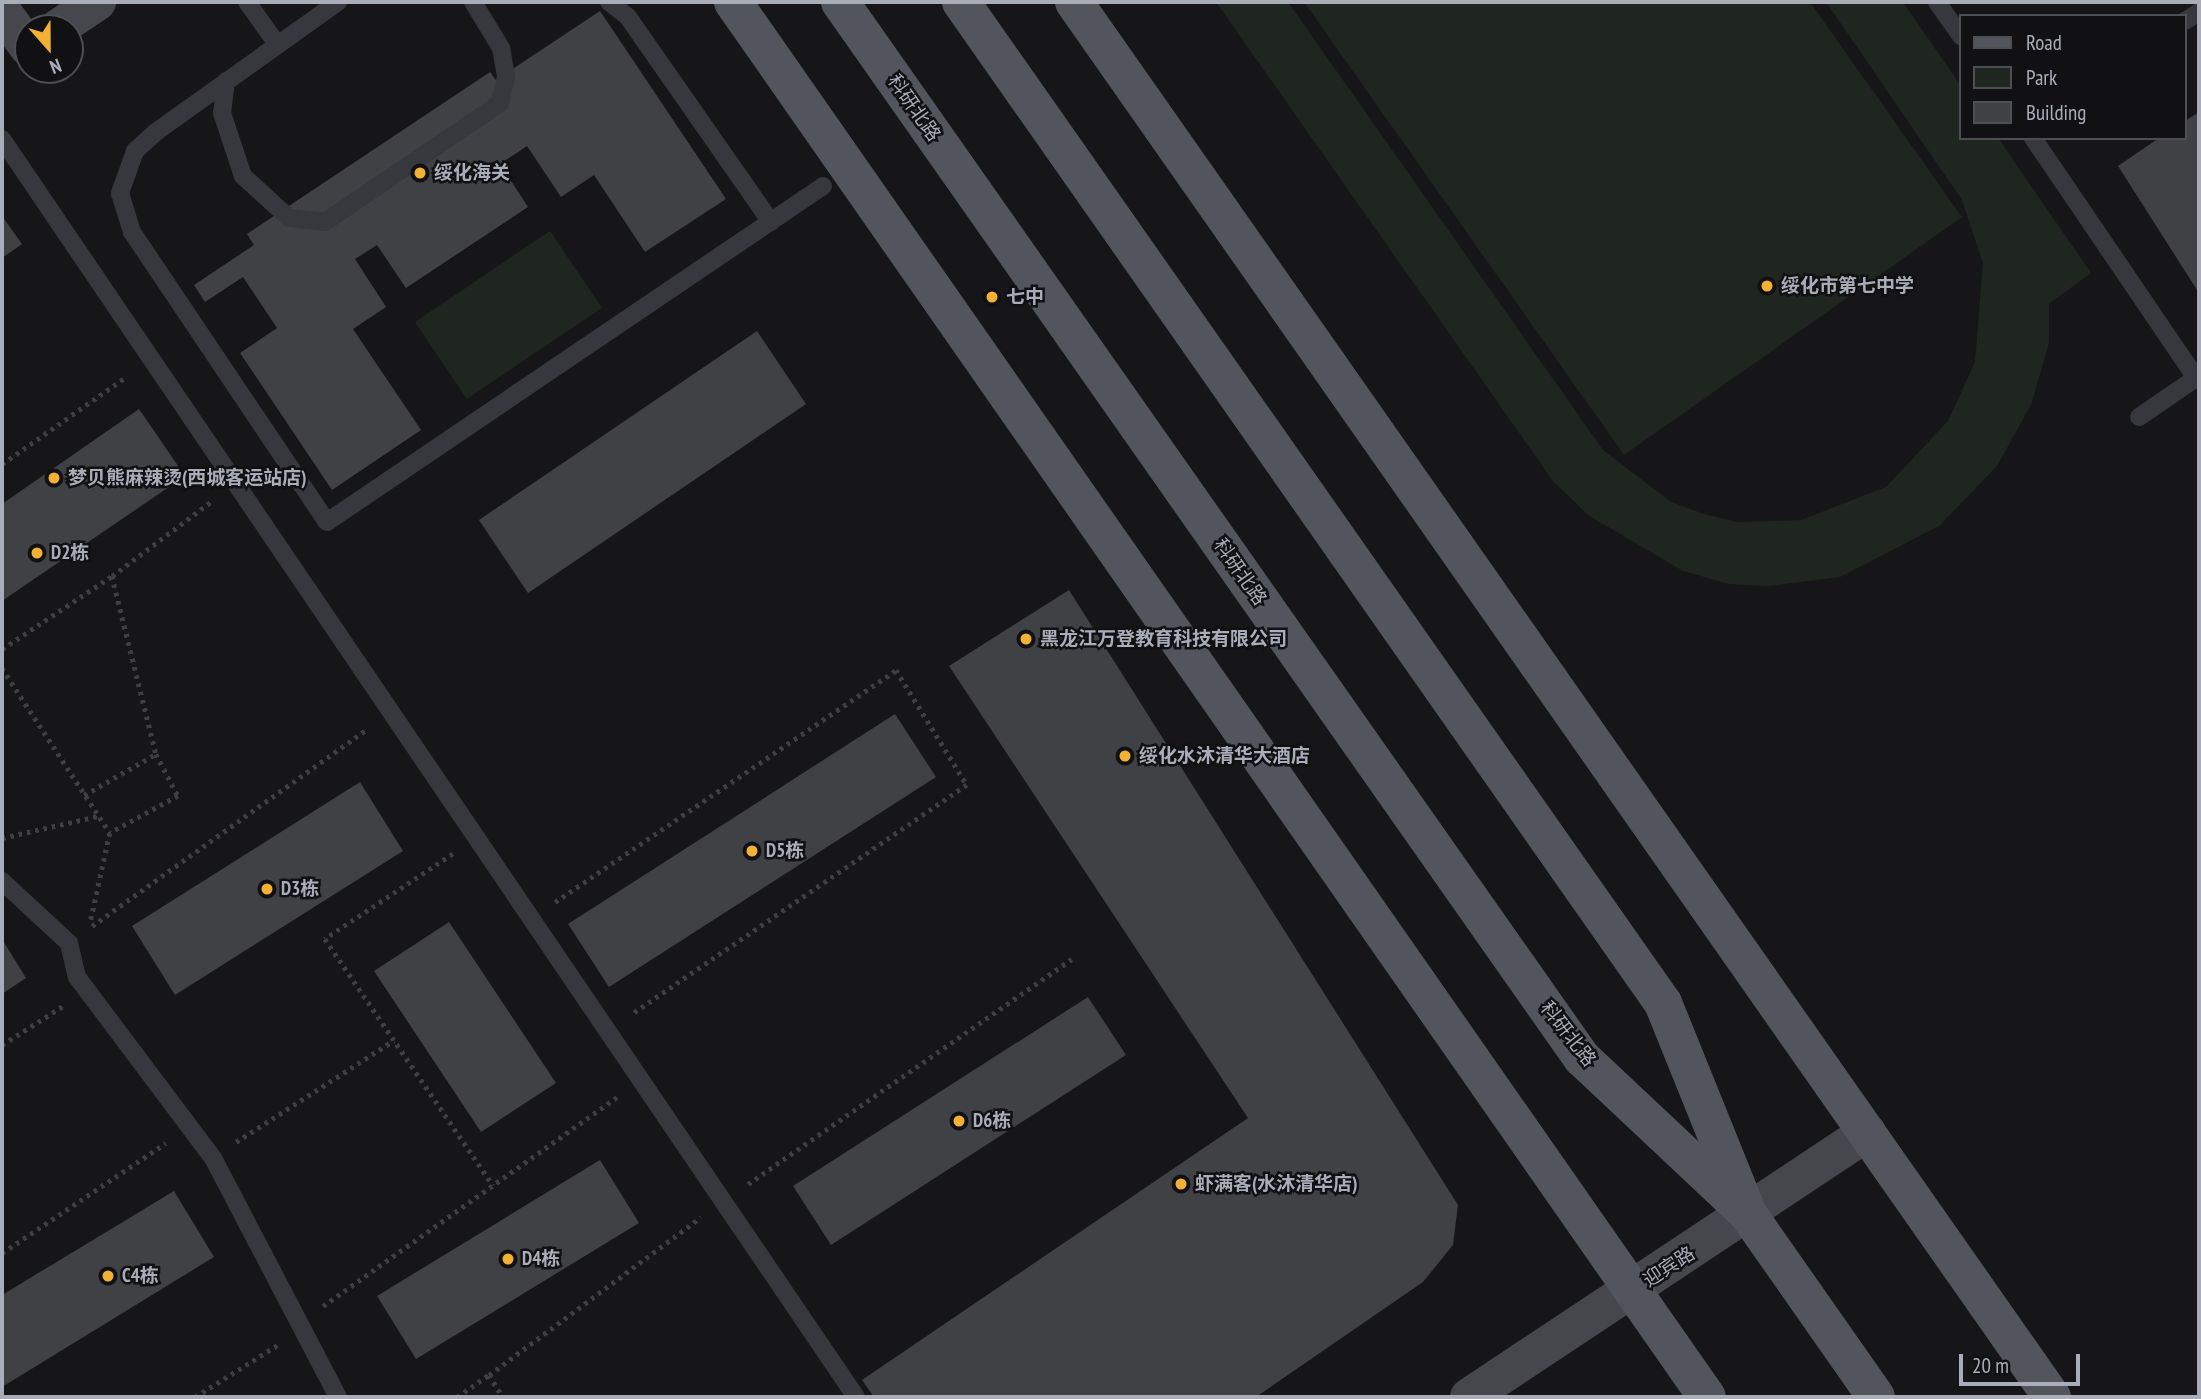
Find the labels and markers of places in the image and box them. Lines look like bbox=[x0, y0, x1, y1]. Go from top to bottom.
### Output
place label: 绥化海关 bbox=[434, 162, 510, 184]
marker: 绥化海关 bbox=[412, 165, 428, 181]
place label: 绥化市第七中学 bbox=[1781, 275, 1914, 297]
marker: 绥化市第七中学 bbox=[1759, 278, 1775, 294]
place label: 七中 bbox=[1006, 286, 1044, 308]
marker: 七中 bbox=[984, 289, 1000, 305]
place label: 梦贝熊麻辣烫(西城客运站店) bbox=[68, 467, 307, 489]
marker: 梦贝熊麻辣烫(西城客运站店) bbox=[46, 470, 62, 486]
place label: D2栋 bbox=[51, 542, 89, 564]
marker: D2栋 bbox=[29, 545, 45, 561]
place label: 黑龙江万登教育科技有限公司 bbox=[1040, 628, 1287, 650]
marker: 黑龙江万登教育科技有限公司 bbox=[1018, 631, 1034, 647]
place label: 绥化水沐清华大酒店 bbox=[1139, 745, 1310, 767]
marker: 绥化水沐清华大酒店 bbox=[1117, 748, 1133, 764]
place label: D5栋 bbox=[766, 840, 804, 862]
marker: D5栋 bbox=[744, 843, 760, 859]
place label: D3栋 bbox=[281, 878, 319, 900]
marker: D3栋 bbox=[259, 881, 275, 897]
place label: D6栋 bbox=[973, 1110, 1011, 1132]
marker: D6栋 bbox=[951, 1113, 967, 1129]
place label: 虾满客(水沐清华店) bbox=[1195, 1173, 1358, 1195]
marker: 虾满客(水沐清华店) bbox=[1173, 1176, 1189, 1192]
place label: D4栋 bbox=[522, 1248, 560, 1270]
marker: D4栋 bbox=[500, 1251, 516, 1267]
place label: C4栋 bbox=[122, 1265, 159, 1287]
marker: C4栋 bbox=[100, 1268, 116, 1284]

